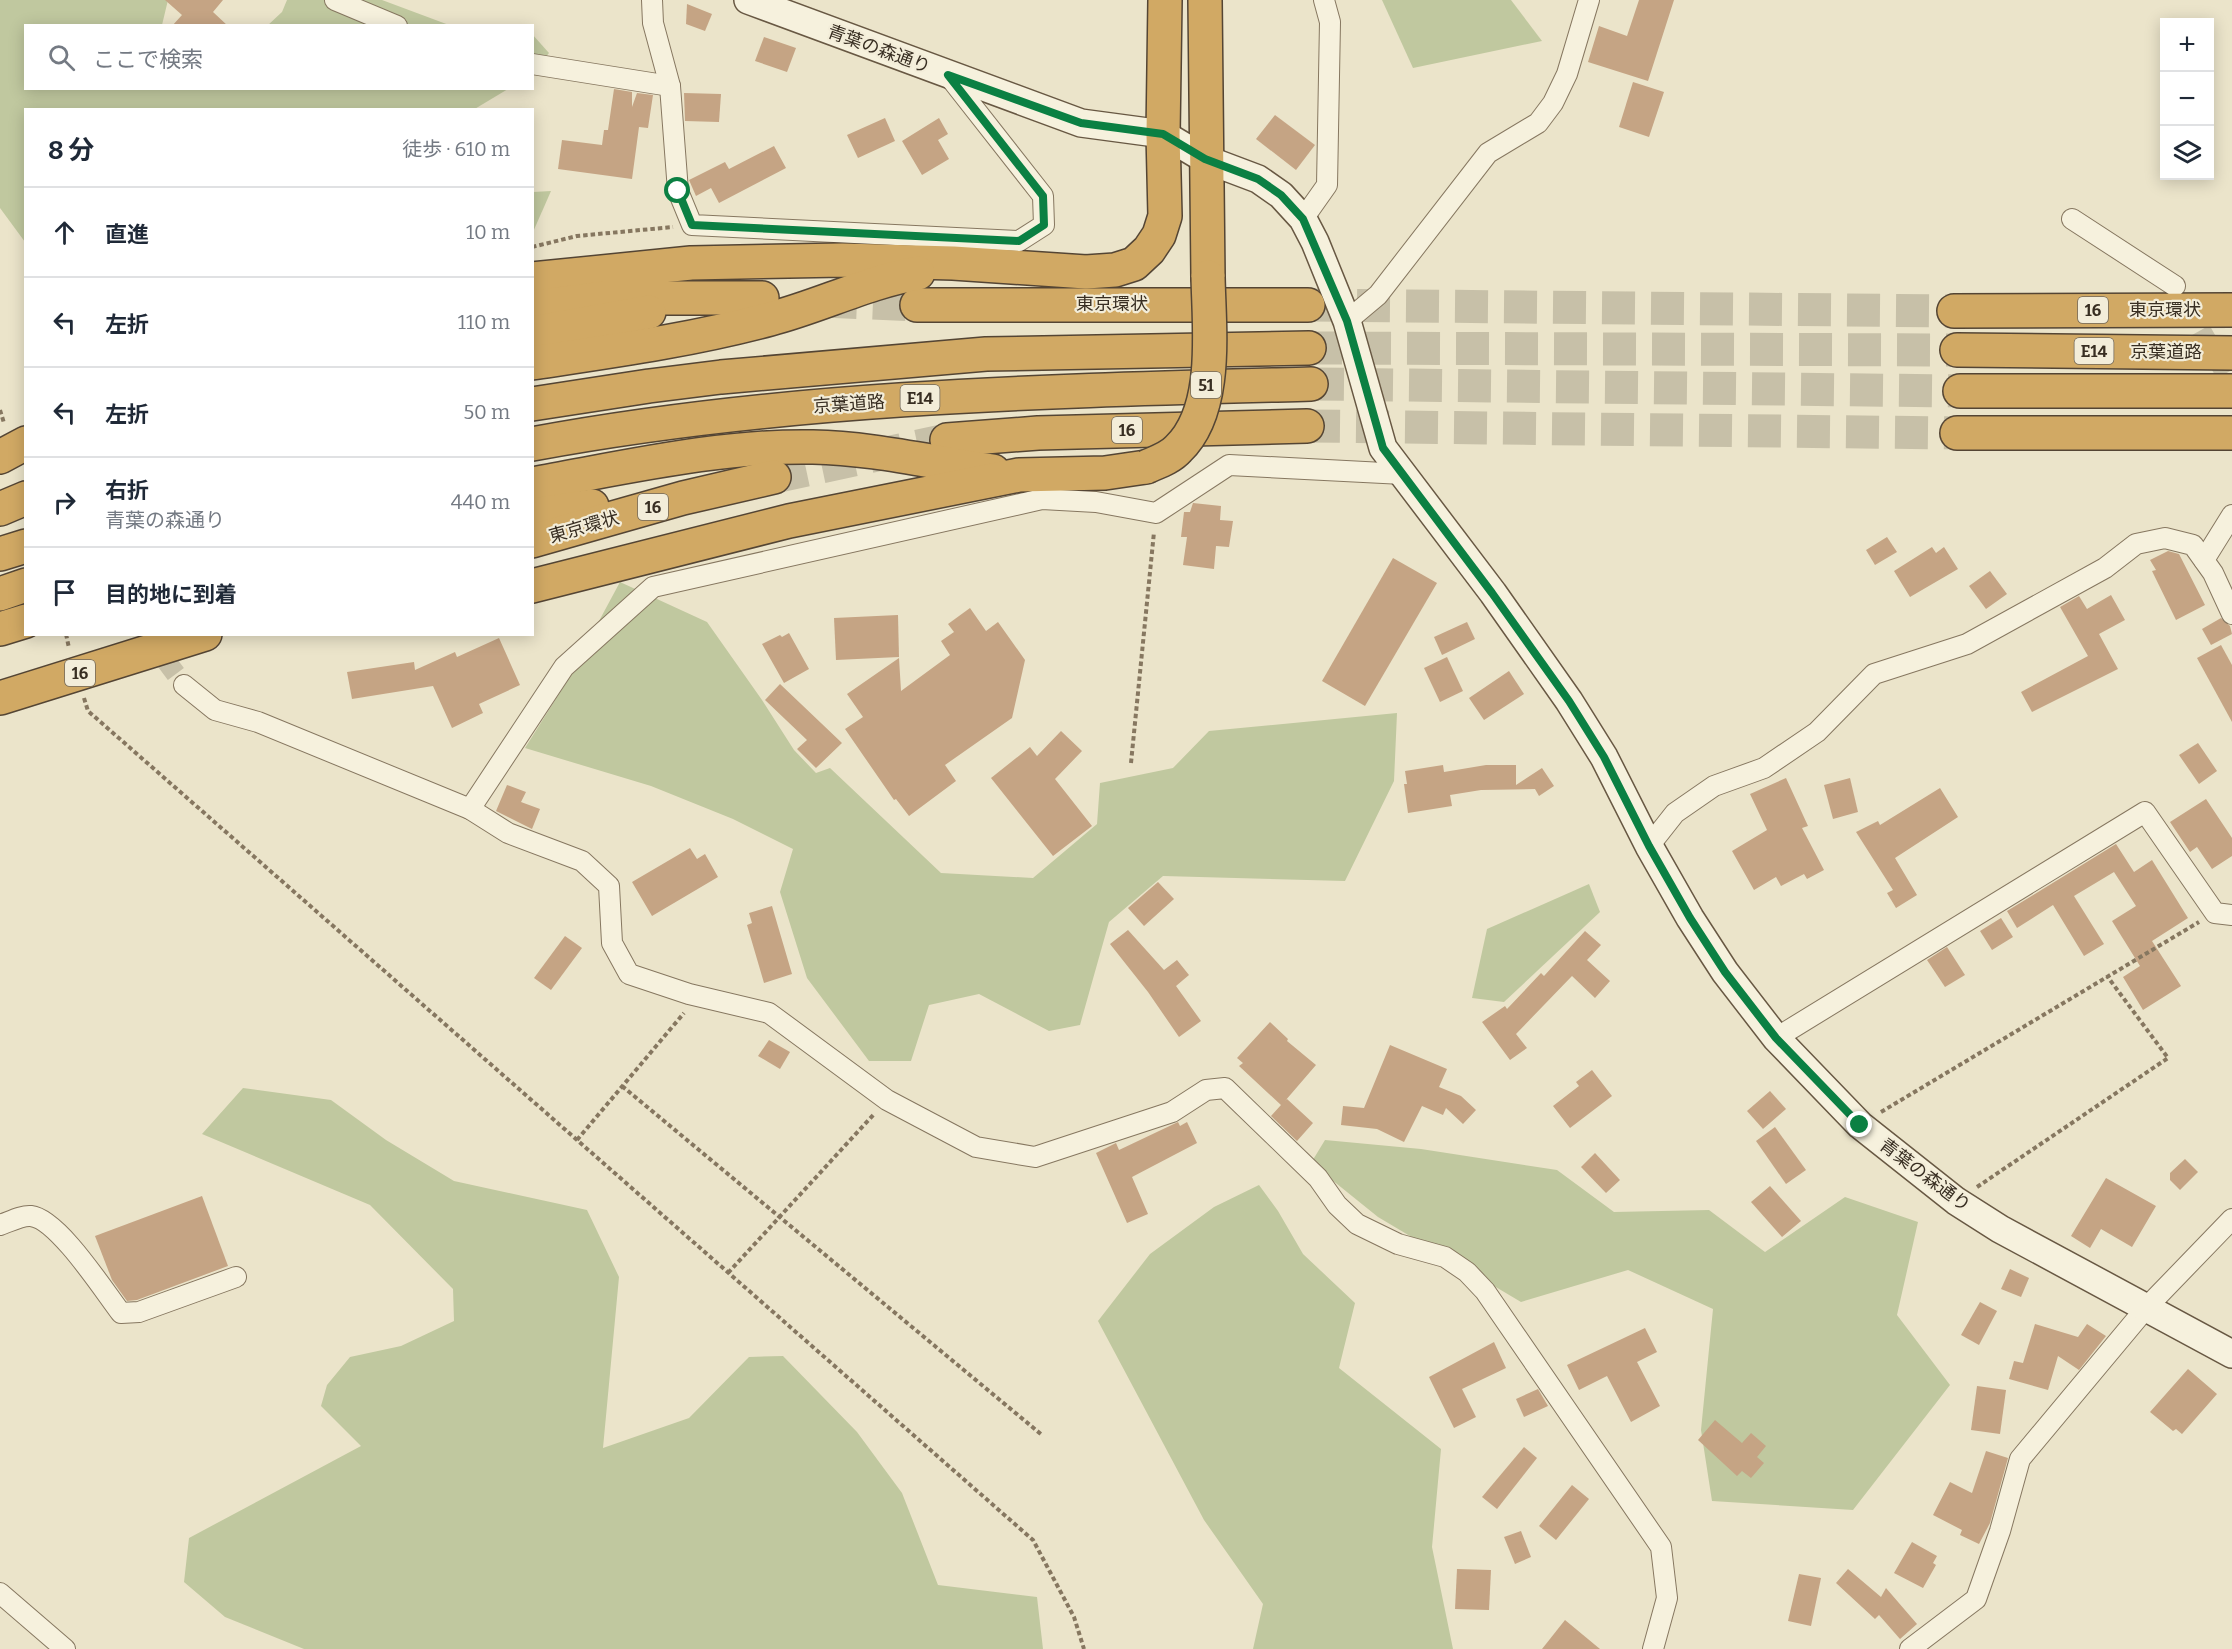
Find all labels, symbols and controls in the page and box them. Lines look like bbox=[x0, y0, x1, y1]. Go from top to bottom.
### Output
map controls bbox=[2160, 18, 2214, 180]
button: + bbox=[2160, 18, 2214, 72]
street label: 青葉の森通り bbox=[824, 20, 934, 78]
search box bbox=[24, 24, 534, 90]
icon: search bbox=[45, 41, 78, 74]
text: ここで検索 bbox=[93, 46, 203, 73]
button: − bbox=[2160, 72, 2214, 126]
button: layers bbox=[2160, 126, 2214, 180]
text: 8 分 bbox=[48, 135, 94, 166]
text: 徒歩 · 610 m bbox=[402, 137, 510, 161]
route start bbox=[664, 177, 690, 203]
icon: ahead bbox=[48, 216, 81, 249]
text: 10 m bbox=[466, 220, 510, 244]
text: 直進 bbox=[105, 221, 149, 248]
street label: 東京環状 bbox=[1076, 293, 1148, 315]
road number: 16 bbox=[2078, 297, 2108, 323]
street label: 東京環状 bbox=[2129, 299, 2201, 321]
icon: left bbox=[48, 306, 81, 339]
text: 110 m bbox=[458, 310, 510, 334]
text: 左折 bbox=[105, 311, 149, 338]
road number: E14 bbox=[2074, 338, 2114, 364]
street label: 京葉道路 bbox=[2130, 341, 2202, 363]
road number: 51 bbox=[1191, 372, 1221, 398]
road number: E14 bbox=[900, 385, 940, 411]
street label: 京葉道路 bbox=[812, 391, 886, 417]
icon: left bbox=[48, 396, 81, 429]
text: 50 m bbox=[463, 400, 510, 424]
text: 左折 bbox=[105, 401, 149, 428]
road number: 16 bbox=[1112, 417, 1142, 443]
text: 右折 bbox=[105, 477, 149, 504]
icon: right bbox=[48, 486, 81, 519]
text: 440 m bbox=[451, 490, 510, 514]
road number: 16 bbox=[638, 494, 668, 520]
street label: 東京環状 bbox=[546, 507, 622, 547]
text: 青葉の森通り bbox=[105, 508, 225, 532]
icon: arrive bbox=[48, 576, 81, 609]
text: 目的地に到着 bbox=[105, 581, 237, 608]
road number: 16 bbox=[65, 660, 95, 686]
route end bbox=[1846, 1111, 1872, 1137]
street label: 青葉の森通り bbox=[1875, 1134, 1975, 1216]

